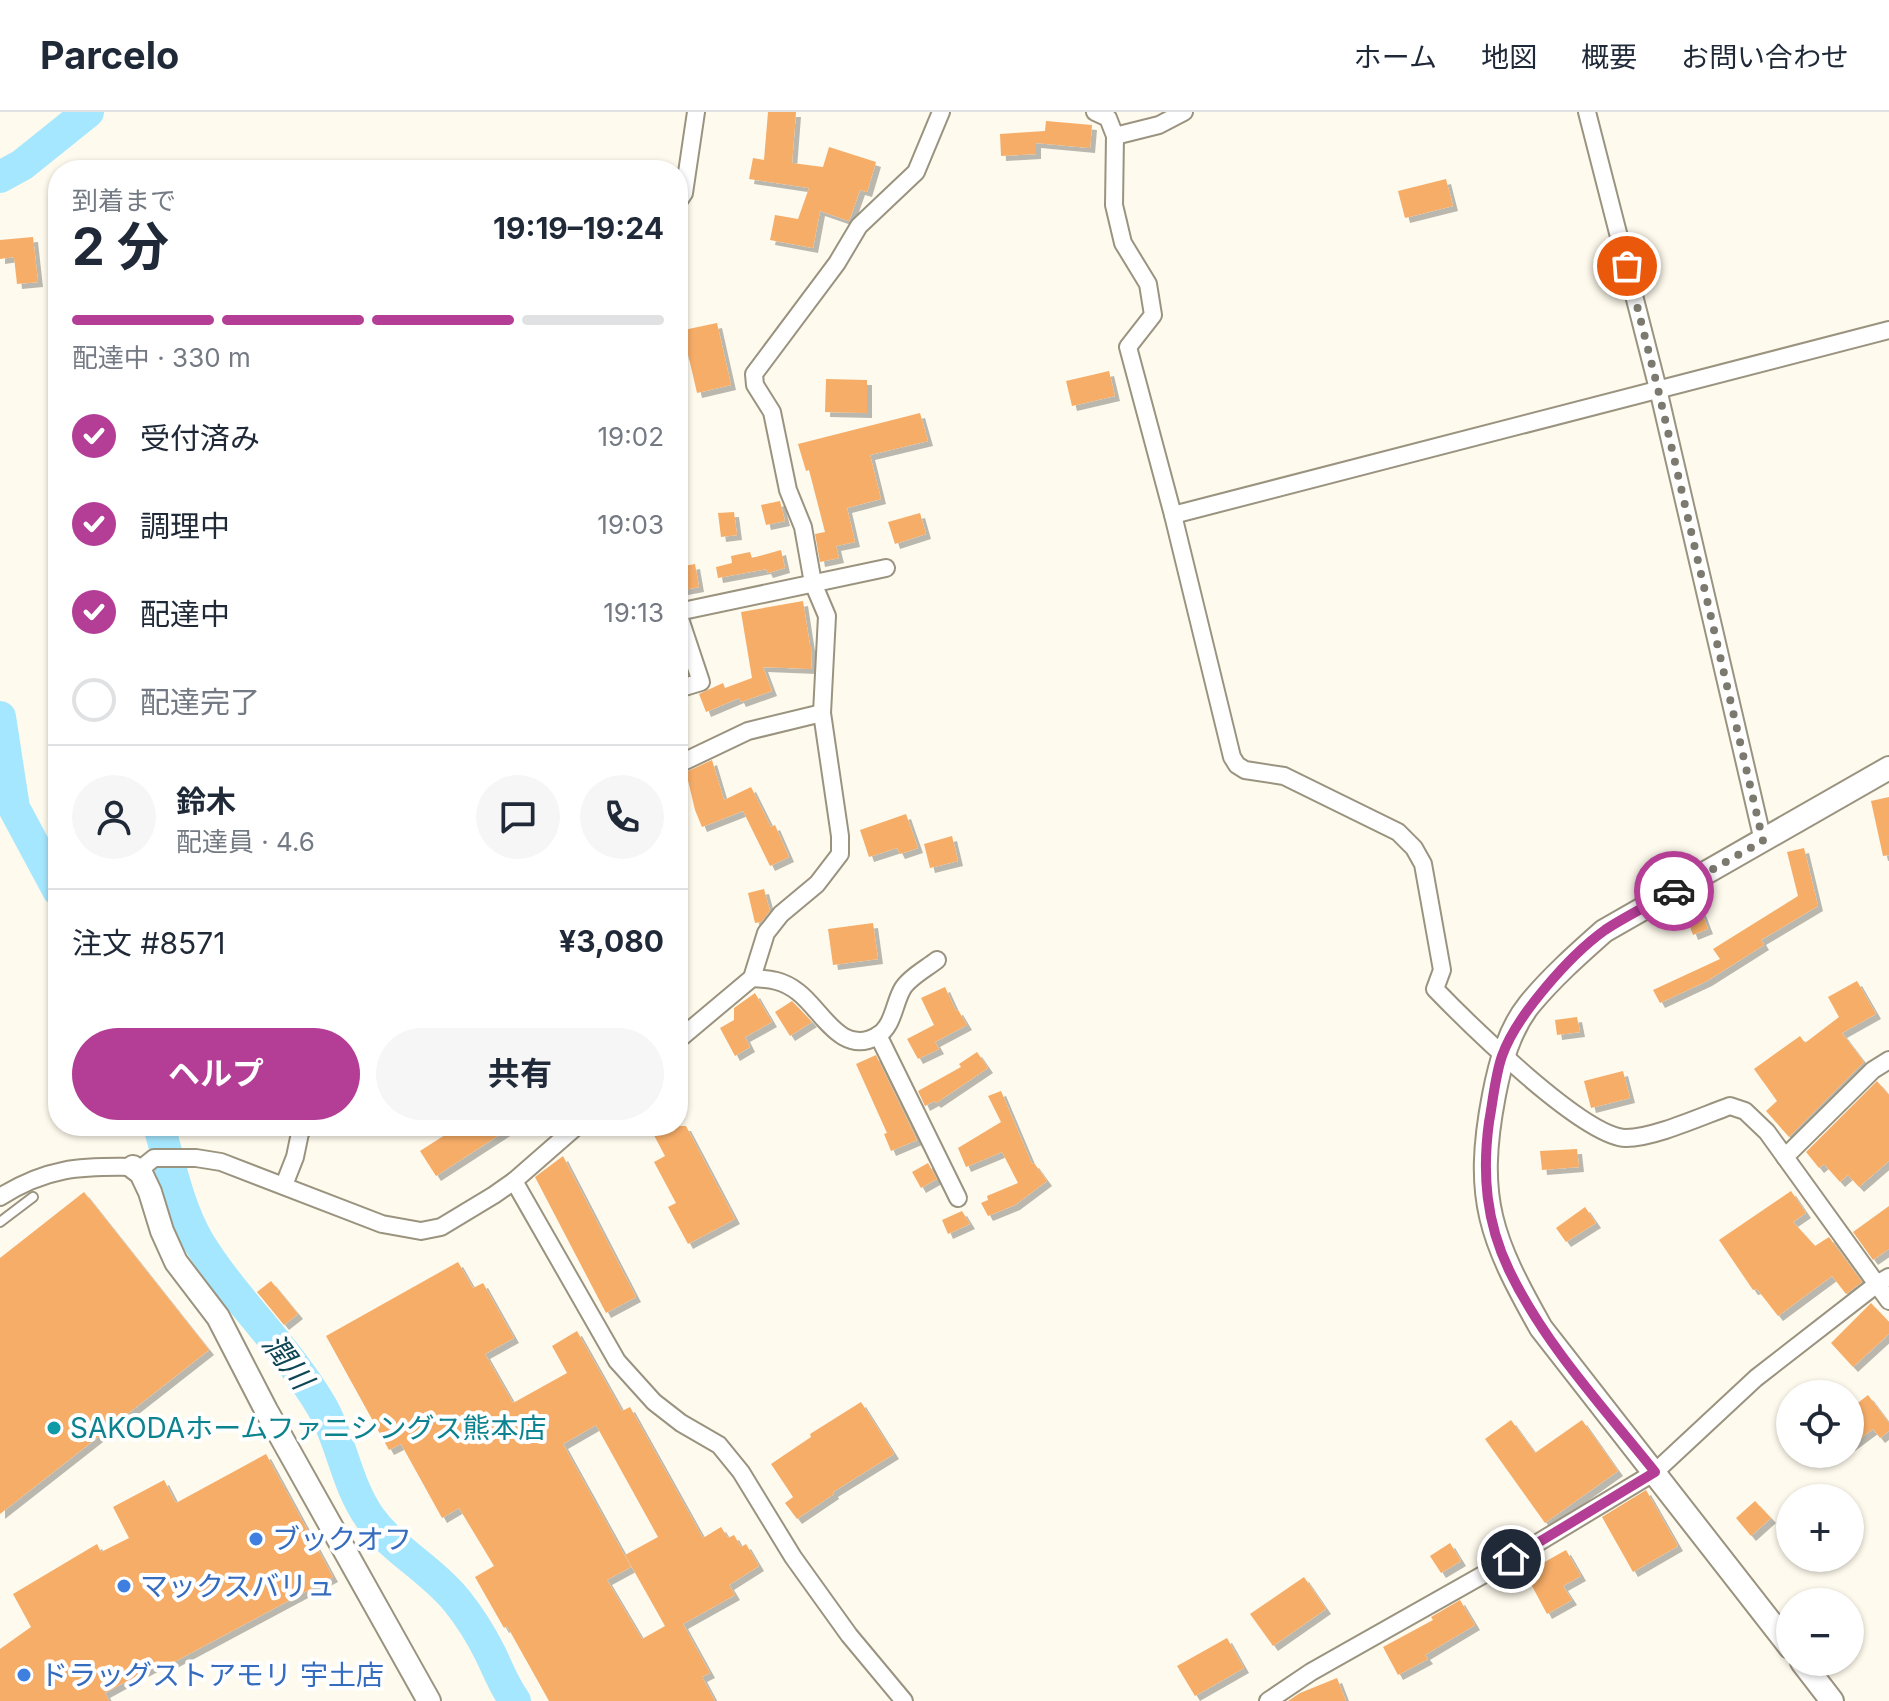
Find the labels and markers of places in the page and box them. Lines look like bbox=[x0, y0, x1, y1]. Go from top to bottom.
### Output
pin bbox=[1593, 232, 1661, 300]
place label: SAKODAホームファニシングス熊本店 bbox=[70, 1411, 547, 1445]
marker: SAKODAホームファニシングス熊本店 bbox=[45, 1419, 63, 1437]
place label: ブックオフ bbox=[272, 1522, 412, 1556]
pin bbox=[1477, 1525, 1545, 1593]
marker: ブックオフ bbox=[247, 1530, 265, 1548]
place label: マックスバリュ bbox=[140, 1569, 335, 1603]
marker: マックスバリュ bbox=[115, 1577, 133, 1595]
place label: ドラッグストアモリ 宇土店 bbox=[40, 1658, 384, 1692]
marker: ドラッグストアモリ 宇土店 bbox=[15, 1666, 33, 1684]

